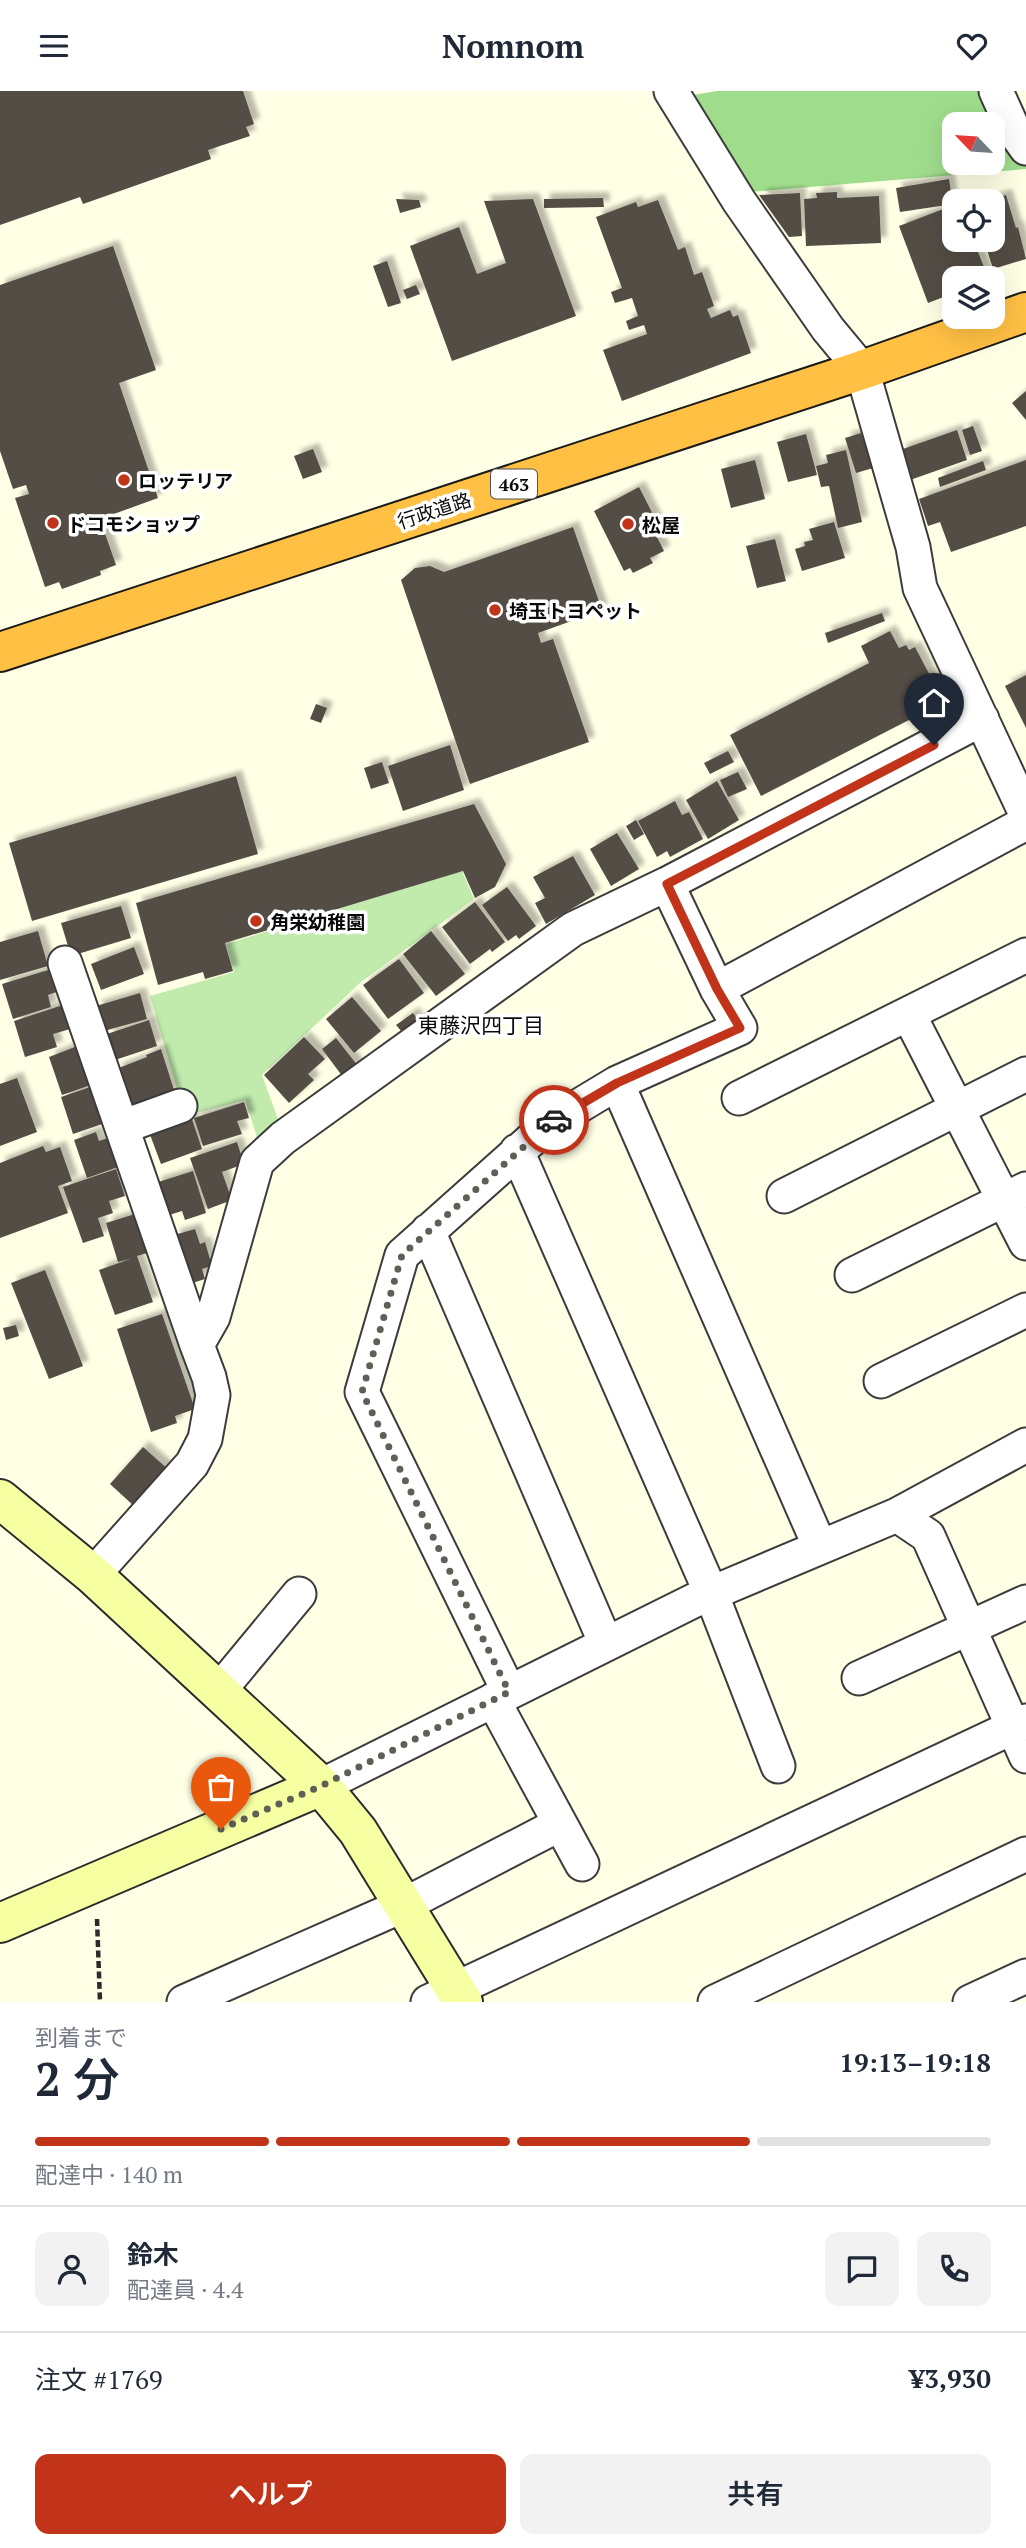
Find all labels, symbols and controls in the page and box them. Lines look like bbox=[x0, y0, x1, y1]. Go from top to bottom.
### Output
text: Nomnom bbox=[442, 25, 584, 67]
icon: menu bbox=[35, 27, 73, 65]
icon: heart bbox=[953, 27, 991, 65]
north arrow bbox=[942, 112, 1004, 175]
map controls bbox=[942, 112, 1005, 329]
button: locate bbox=[942, 189, 1005, 252]
button: layers bbox=[942, 266, 1005, 329]
place label: ロッテリア bbox=[138, 468, 233, 493]
road number: 463 bbox=[491, 470, 537, 499]
marker: ロッテリア bbox=[116, 472, 132, 488]
street label: 行政道路 bbox=[394, 486, 474, 534]
place label: ドコモショップ bbox=[67, 511, 200, 536]
place label: 松屋 bbox=[642, 512, 680, 537]
marker: ドコモショップ bbox=[45, 515, 61, 531]
marker: 松屋 bbox=[620, 516, 636, 532]
place label: 埼玉トヨペット bbox=[509, 598, 642, 623]
marker: 埼玉トヨペット bbox=[487, 602, 503, 618]
pin bbox=[904, 673, 964, 745]
icon: home bbox=[915, 684, 953, 722]
place label: 角栄幼稚園 bbox=[270, 909, 365, 934]
marker: 角栄幼稚園 bbox=[248, 913, 264, 929]
district label: 東藤沢四丁目 bbox=[418, 1011, 544, 1039]
courier bbox=[519, 1085, 589, 1155]
icon: car bbox=[535, 1101, 573, 1139]
pin bbox=[191, 1757, 251, 1829]
icon: bag bbox=[202, 1768, 240, 1806]
text: 到着まで bbox=[35, 2022, 127, 2053]
text: 19:13–19:18 bbox=[839, 2045, 991, 2079]
text: 2 分 bbox=[35, 2048, 119, 2109]
text: 配達中 · 140 m bbox=[35, 2159, 183, 2190]
button: person bbox=[35, 2232, 109, 2306]
button: chat bbox=[825, 2232, 899, 2306]
button: phone bbox=[917, 2232, 991, 2306]
text: 鈴木 bbox=[127, 2237, 179, 2271]
text: 配達員 · 4.4 bbox=[127, 2274, 244, 2305]
text: ¥3,930 bbox=[910, 2361, 991, 2395]
text: 注文 #1769 bbox=[35, 2362, 163, 2396]
button: ヘルプ bbox=[35, 2454, 506, 2534]
button: 共有 bbox=[520, 2454, 991, 2534]

